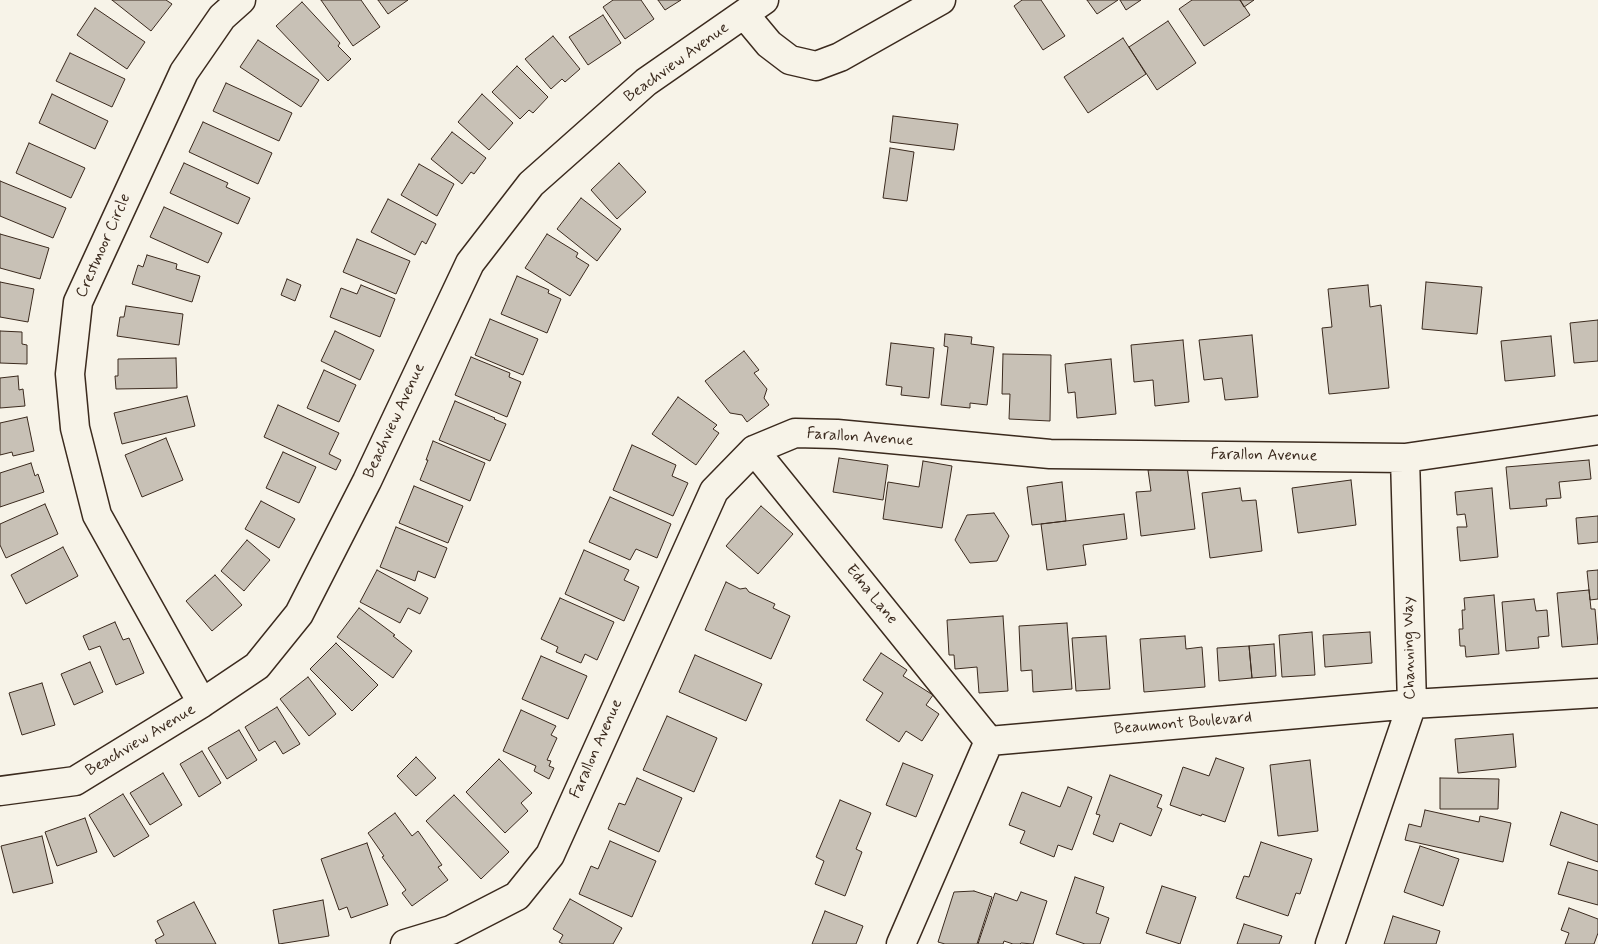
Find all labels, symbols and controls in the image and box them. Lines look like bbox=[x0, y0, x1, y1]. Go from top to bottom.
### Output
street label: Beachview Avenue bbox=[621, 19, 733, 107]
street label: Crestmoor Circle bbox=[72, 191, 136, 301]
street label: Beachview Avenue bbox=[360, 360, 430, 482]
street label: Farallon Avenue bbox=[806, 425, 914, 451]
street label: Farallon Avenue bbox=[1210, 445, 1318, 467]
street label: Edna Lane bbox=[841, 561, 901, 629]
street label: Channing Way bbox=[1399, 596, 1421, 700]
street label: Farallon Avenue bbox=[567, 696, 627, 802]
street label: Beachview Avenue bbox=[83, 701, 199, 781]
street label: Beaumont Boulevard bbox=[1113, 708, 1253, 740]

